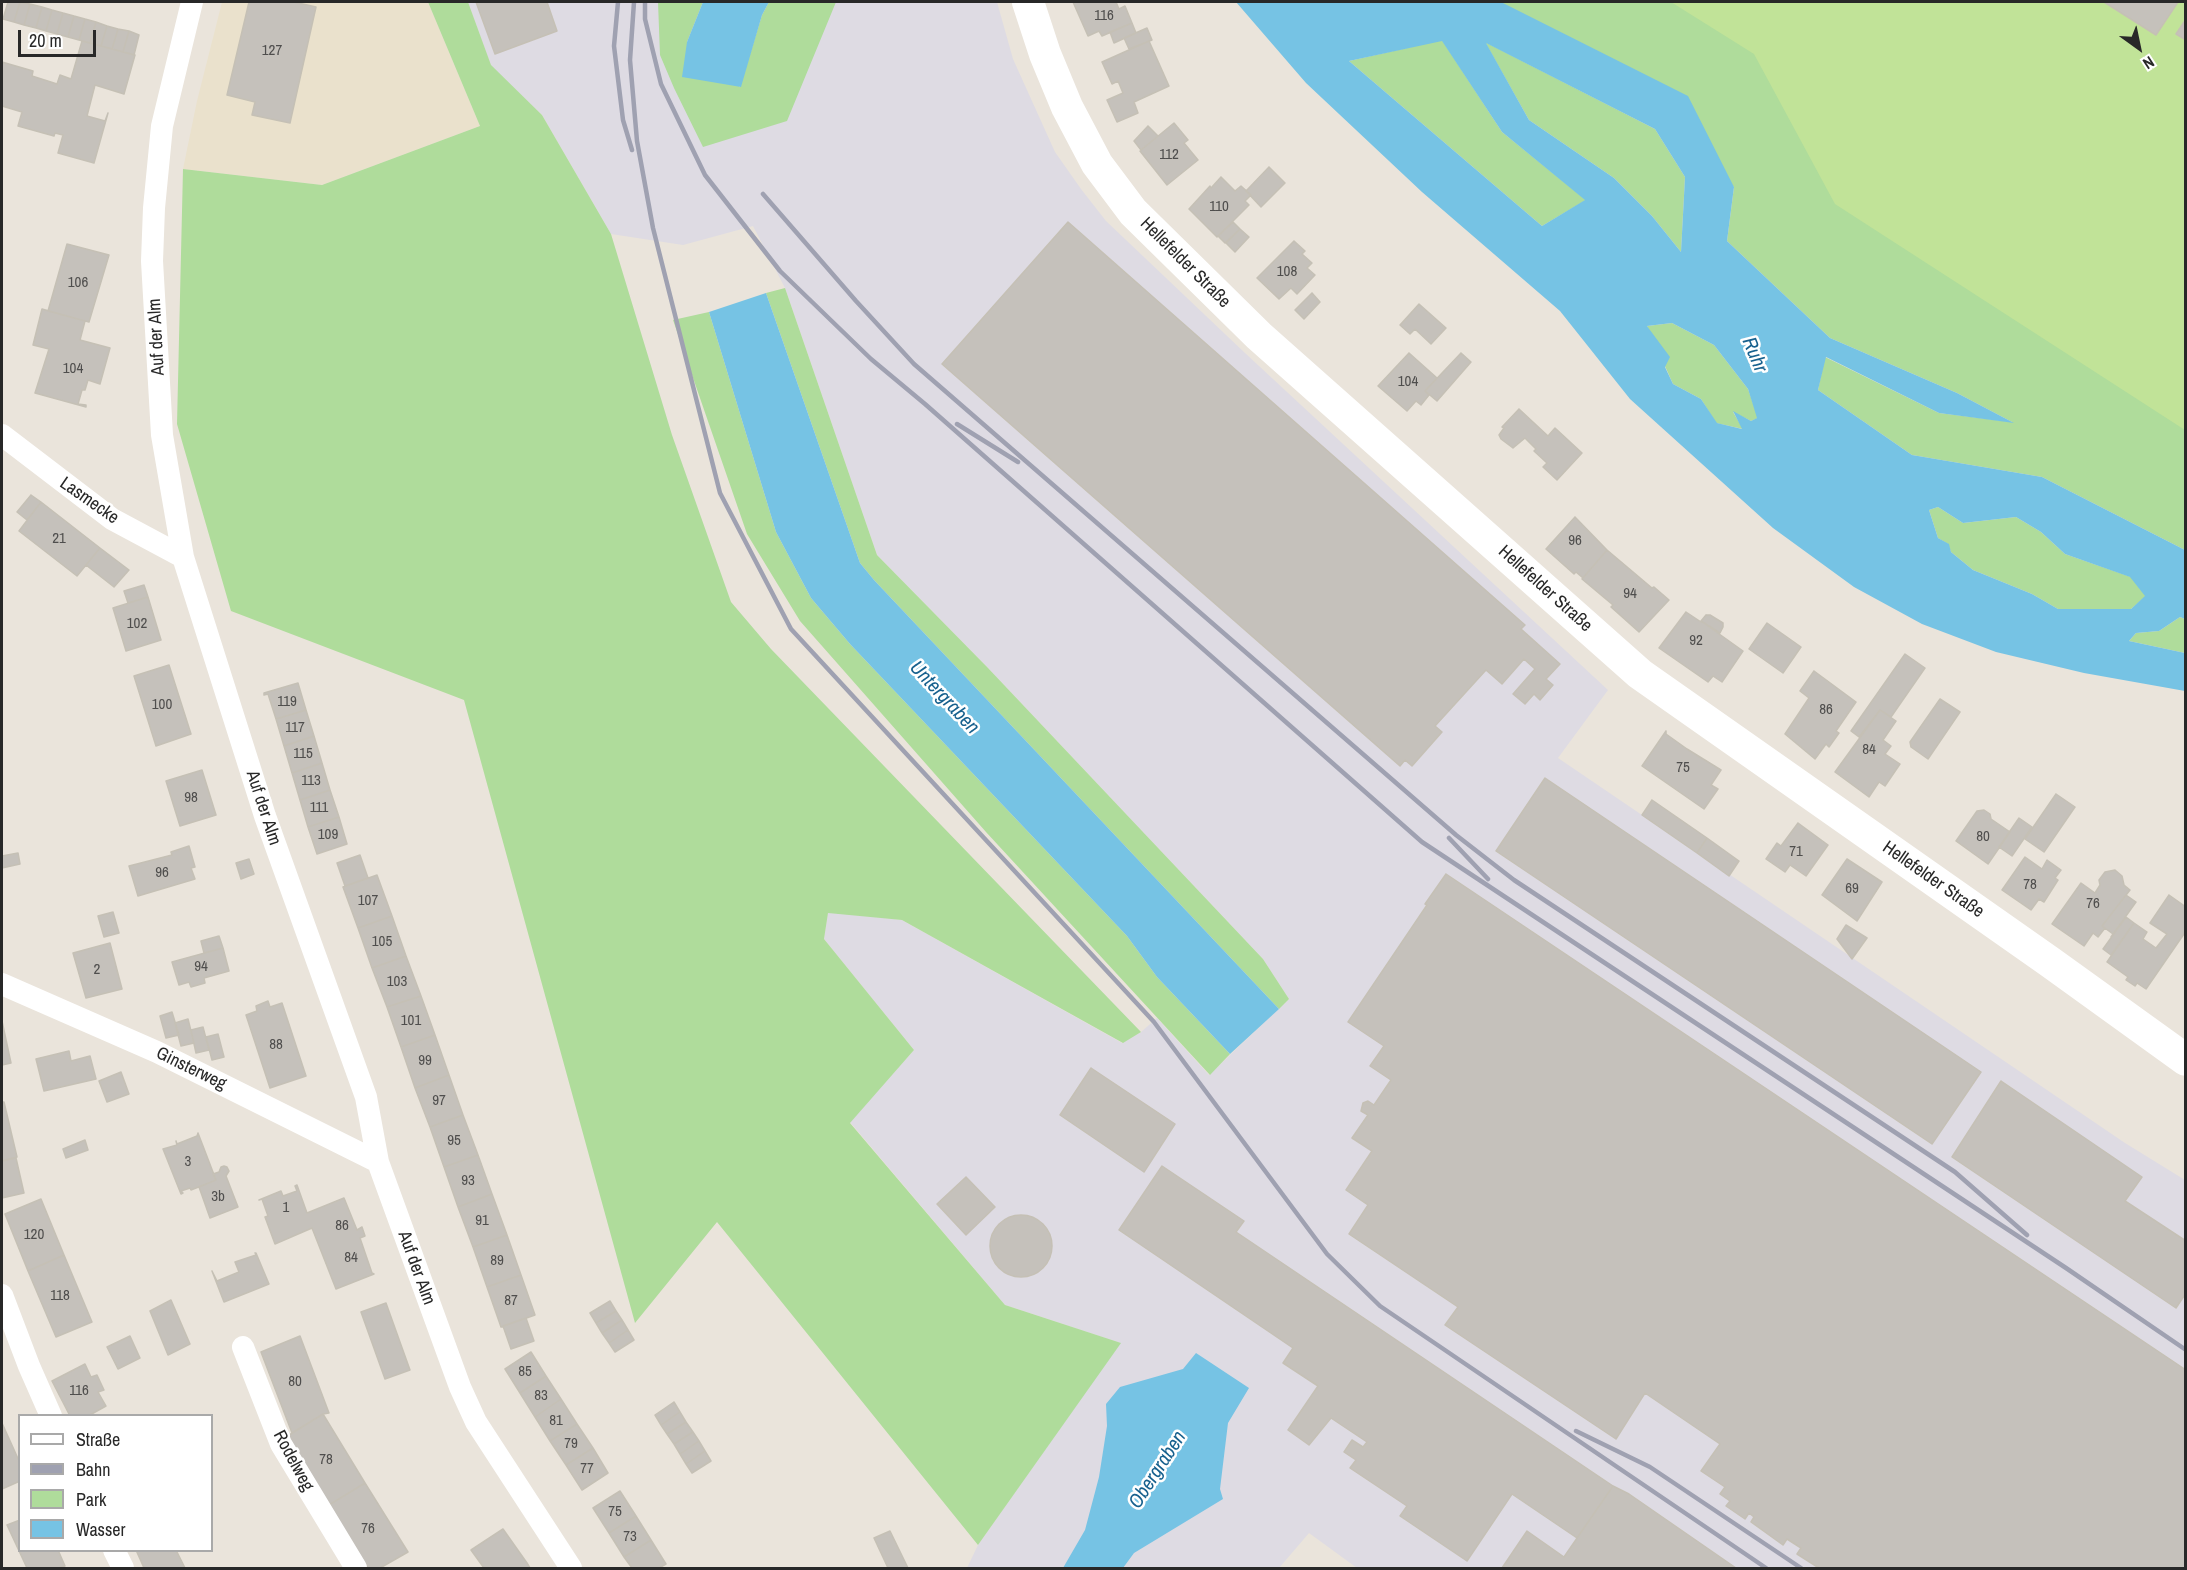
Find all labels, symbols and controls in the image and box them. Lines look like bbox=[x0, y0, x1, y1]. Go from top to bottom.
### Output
house number: 116 bbox=[1094, 7, 1114, 25]
scale bar bbox=[21, 18, 99, 56]
north arrow bbox=[2109, 18, 2169, 78]
text: 20 m bbox=[29, 28, 62, 53]
house number: 127 bbox=[262, 42, 282, 60]
text: N bbox=[2139, 51, 2159, 75]
house number: 112 bbox=[1159, 146, 1179, 164]
house number: 110 bbox=[1209, 198, 1229, 216]
street label: Hellefelder Straße bbox=[1135, 213, 1235, 313]
house number: 108 bbox=[1277, 263, 1297, 281]
house number: 106 bbox=[68, 274, 88, 292]
street label: Auf der Alm bbox=[144, 298, 170, 376]
water label: Ruhr bbox=[1736, 334, 1772, 376]
house number: 104 bbox=[63, 360, 83, 378]
house number: 104 bbox=[1398, 373, 1418, 391]
street label: Lasmecke bbox=[55, 473, 123, 529]
house number: 21 bbox=[52, 530, 66, 548]
house number: 96 bbox=[1568, 532, 1582, 550]
street label: Hellefelder Straße bbox=[1494, 541, 1596, 637]
house number: 94 bbox=[1623, 585, 1637, 603]
house number: 102 bbox=[127, 615, 147, 633]
house number: 92 bbox=[1689, 632, 1703, 650]
water label: Untergraben bbox=[904, 656, 984, 740]
house number: 119 bbox=[277, 693, 297, 711]
house number: 100 bbox=[152, 696, 172, 714]
house number: 86 bbox=[1819, 701, 1833, 719]
house number: 117 bbox=[285, 719, 305, 737]
house number: 84 bbox=[1862, 741, 1876, 759]
house number: 115 bbox=[293, 745, 313, 763]
house number: 75 bbox=[1676, 759, 1690, 777]
street label: Auf der Alm bbox=[241, 768, 285, 848]
house number: 113 bbox=[301, 772, 321, 790]
house number: 98 bbox=[184, 789, 198, 807]
house number: 111 bbox=[310, 799, 328, 817]
house number: 109 bbox=[318, 826, 338, 844]
house number: 80 bbox=[1976, 828, 1990, 846]
street label: Hellefelder Straße bbox=[1878, 837, 1988, 923]
house number: 71 bbox=[1789, 843, 1803, 861]
house number: 96 bbox=[155, 864, 169, 882]
house number: 78 bbox=[2023, 876, 2037, 894]
house number: 69 bbox=[1845, 880, 1859, 898]
house number: 107 bbox=[358, 892, 378, 910]
house number: 76 bbox=[2086, 895, 2100, 913]
house number: 105 bbox=[372, 933, 392, 951]
house number: 94 bbox=[194, 958, 208, 976]
house number: 2 bbox=[94, 961, 100, 979]
house number: 103 bbox=[387, 973, 407, 991]
house number: 101 bbox=[401, 1012, 421, 1030]
house number: 88 bbox=[269, 1036, 283, 1054]
street label: Ginsterweg bbox=[152, 1043, 230, 1095]
house number: 99 bbox=[418, 1052, 432, 1070]
house number: 97 bbox=[432, 1092, 446, 1110]
house number: 95 bbox=[447, 1132, 461, 1150]
house number: 3 bbox=[185, 1153, 191, 1171]
house number: 93 bbox=[461, 1172, 475, 1190]
house number: 3b bbox=[211, 1188, 225, 1206]
house number: 1 bbox=[283, 1199, 289, 1217]
house number: 91 bbox=[475, 1212, 489, 1230]
house number: 86 bbox=[335, 1217, 349, 1235]
house number: 120 bbox=[24, 1226, 44, 1244]
street label: Auf der Alm bbox=[393, 1228, 439, 1308]
house number: 84 bbox=[344, 1249, 358, 1267]
house number: 89 bbox=[490, 1252, 504, 1270]
house number: 118 bbox=[50, 1287, 70, 1305]
house number: 87 bbox=[504, 1292, 518, 1310]
house number: 85 bbox=[518, 1363, 532, 1381]
house number: 80 bbox=[288, 1373, 302, 1391]
house number: 116 bbox=[69, 1382, 89, 1400]
house number: 83 bbox=[534, 1387, 548, 1405]
house number: 81 bbox=[549, 1412, 563, 1430]
legend bbox=[18, 1414, 213, 1552]
text: Straße bbox=[76, 1427, 120, 1452]
street label: Rodelweg bbox=[268, 1427, 318, 1495]
water label: Obergraben bbox=[1124, 1427, 1192, 1513]
house number: 79 bbox=[564, 1435, 578, 1453]
house number: 78 bbox=[319, 1451, 333, 1469]
text: Bahn bbox=[76, 1457, 110, 1482]
house number: 77 bbox=[580, 1460, 594, 1478]
text: Park bbox=[76, 1487, 106, 1512]
house number: 75 bbox=[608, 1503, 622, 1521]
text: Wasser bbox=[76, 1517, 125, 1542]
house number: 76 bbox=[361, 1520, 375, 1538]
house number: 73 bbox=[623, 1528, 637, 1546]

